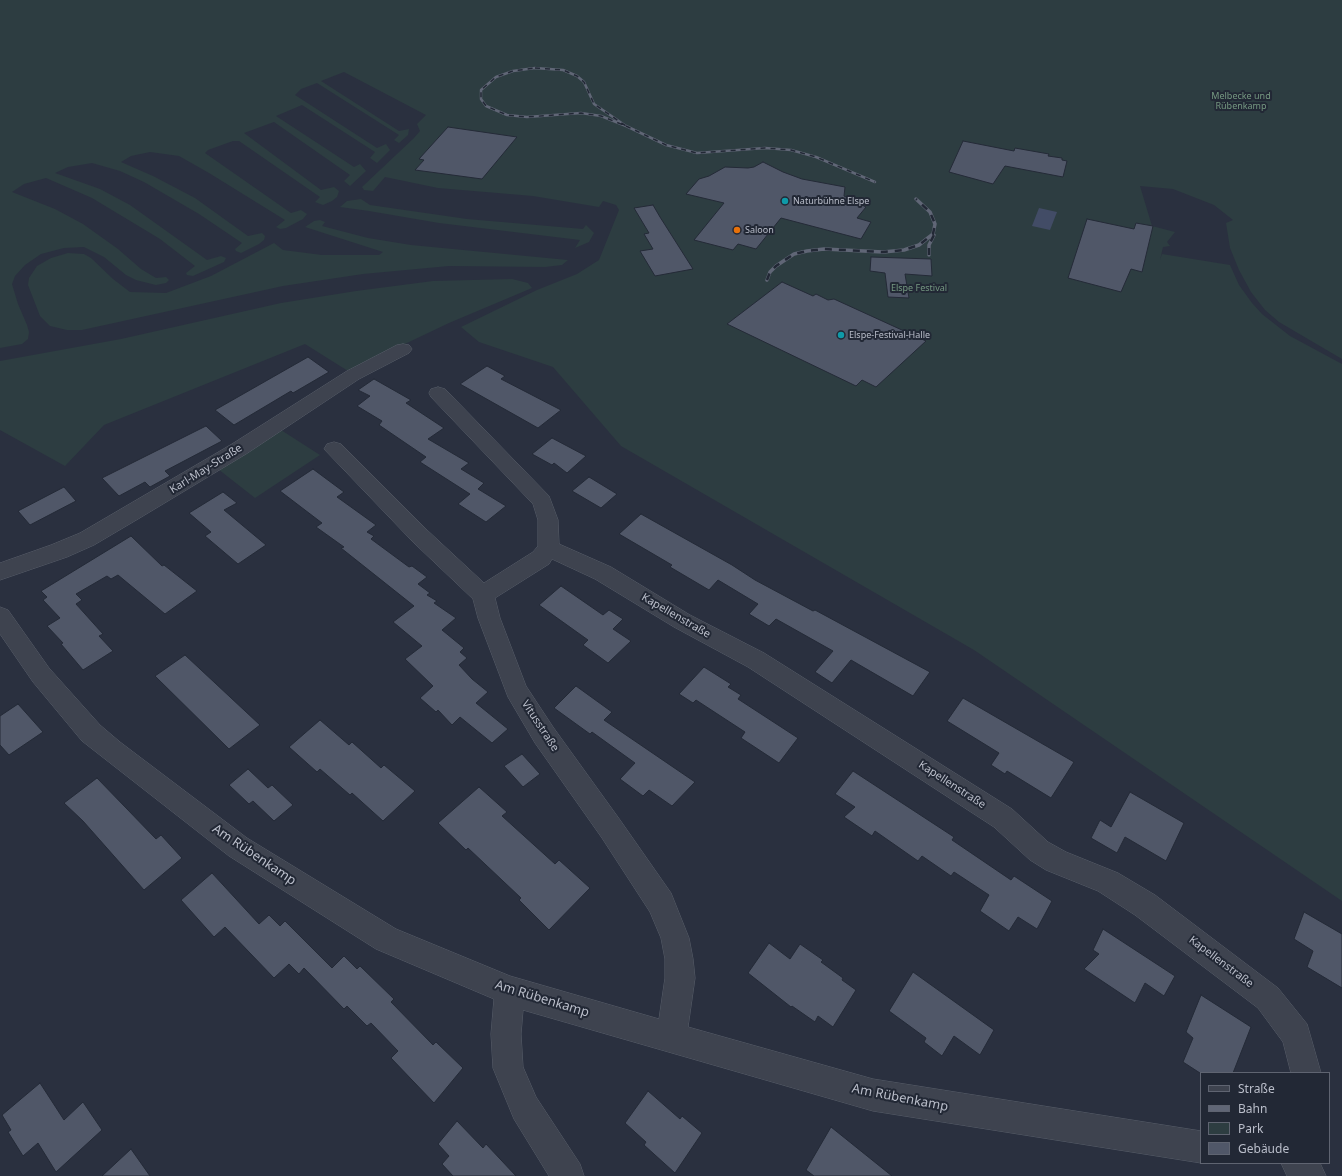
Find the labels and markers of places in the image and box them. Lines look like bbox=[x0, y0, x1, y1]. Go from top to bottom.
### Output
marker: Naturbühne Elspe bbox=[780, 196, 790, 206]
place label: Naturbühne Elspe bbox=[793, 196, 869, 206]
marker: Saloon bbox=[732, 225, 742, 235]
place label: Saloon bbox=[745, 225, 774, 235]
marker: Elspe-Festival-Halle bbox=[836, 330, 846, 340]
place label: Elspe-Festival-Halle bbox=[849, 330, 930, 340]

